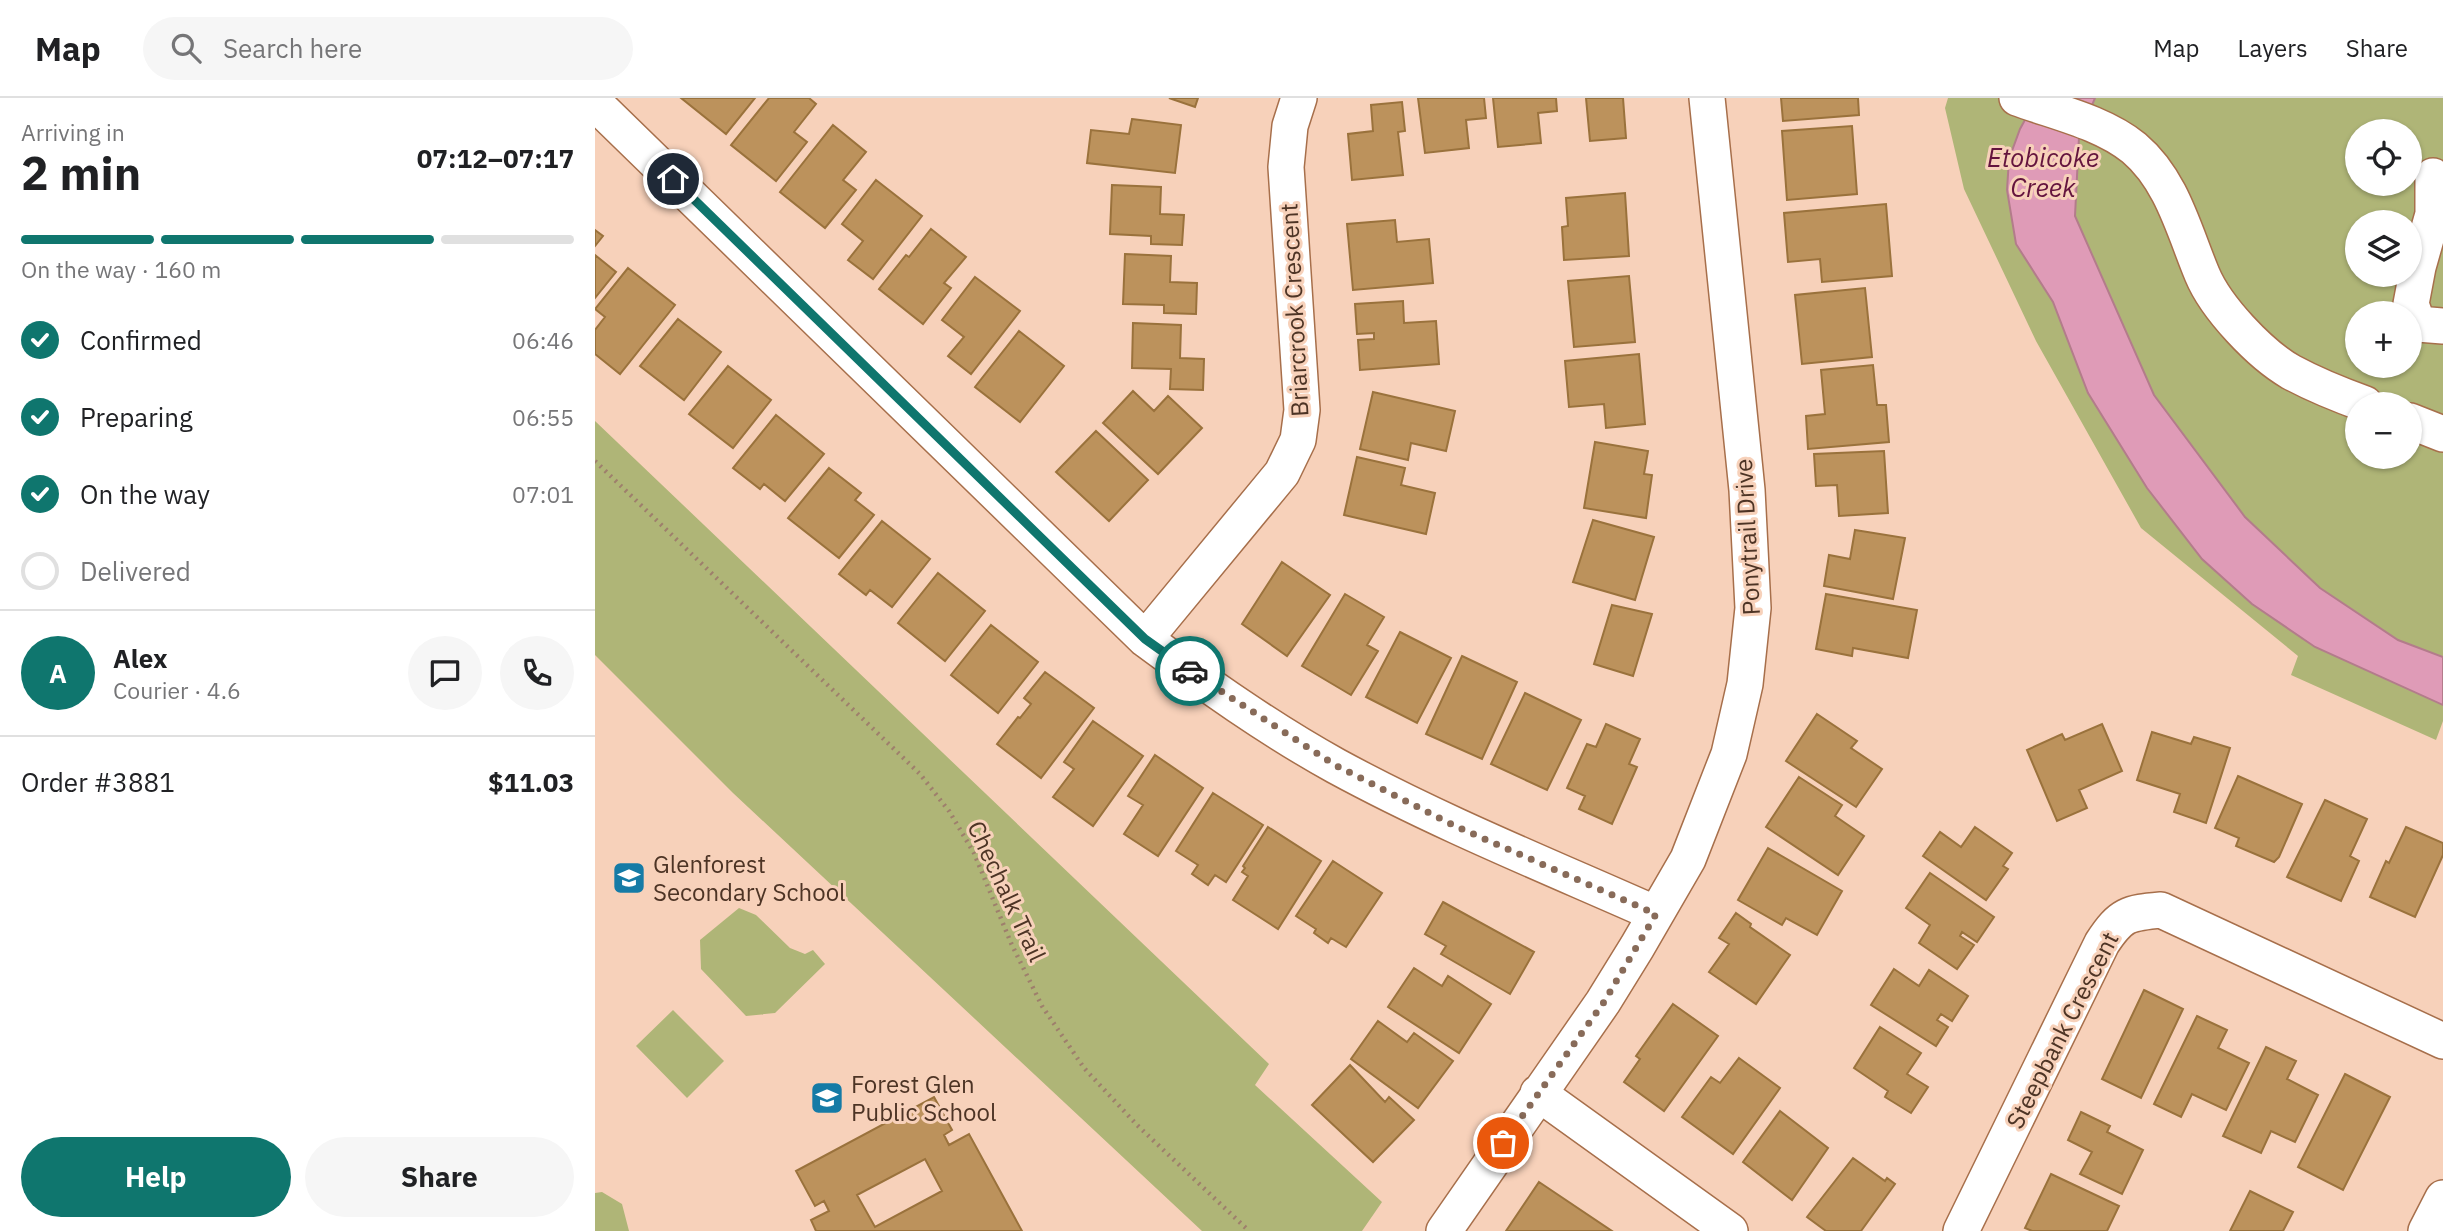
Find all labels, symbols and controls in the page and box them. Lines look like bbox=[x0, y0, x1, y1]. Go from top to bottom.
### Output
search box bbox=[143, 17, 633, 80]
text: Map bbox=[35, 27, 101, 70]
icon: search bbox=[167, 29, 205, 67]
text: Search here bbox=[223, 31, 362, 65]
text: Map bbox=[2153, 32, 2200, 64]
text: Layers bbox=[2238, 32, 2308, 64]
text: Share bbox=[2346, 32, 2408, 64]
text: Arriving in bbox=[21, 117, 125, 147]
map controls bbox=[2345, 119, 2422, 469]
button: locate bbox=[2345, 119, 2422, 196]
water label: Etobicoke Creek bbox=[1987, 140, 2099, 204]
text: 07:12–07:17 bbox=[417, 141, 574, 175]
text: 2 min bbox=[21, 143, 141, 203]
pin bbox=[643, 149, 703, 209]
icon: home bbox=[654, 160, 692, 198]
street label: Briarcrook Crescent bbox=[1272, 203, 1316, 417]
button: layers bbox=[2345, 210, 2422, 287]
text: On the way · 160 m bbox=[21, 254, 221, 284]
button: + bbox=[2345, 301, 2422, 378]
icon: check bbox=[21, 321, 59, 359]
text: Confirmed bbox=[80, 323, 202, 357]
text: 06:46 bbox=[512, 325, 574, 355]
button: − bbox=[2345, 392, 2422, 469]
icon: check bbox=[21, 398, 59, 436]
text: Preparing bbox=[80, 400, 193, 434]
text: 06:55 bbox=[512, 402, 574, 432]
street label: Ponytrail Drive bbox=[1727, 458, 1767, 616]
icon: check bbox=[21, 475, 59, 513]
text: On the way bbox=[80, 477, 210, 511]
text: 07:01 bbox=[512, 479, 574, 509]
text: Delivered bbox=[80, 554, 191, 588]
button: chat bbox=[408, 636, 482, 710]
button: phone bbox=[500, 636, 574, 710]
courier bbox=[1155, 636, 1225, 706]
text: Alex bbox=[113, 641, 167, 675]
icon: car bbox=[1171, 652, 1209, 690]
text: A bbox=[49, 656, 67, 690]
text: Courier · 4.6 bbox=[113, 675, 241, 705]
text: Order #3881 bbox=[21, 765, 175, 799]
text: $11.03 bbox=[488, 765, 574, 799]
street label: Chechalk Trail bbox=[960, 815, 1054, 967]
place label: Glenforest Secondary School bbox=[653, 848, 846, 908]
school or university icon: Glenforest Secondary School bbox=[610, 859, 648, 897]
street label: Steepbank Crescent bbox=[1999, 926, 2125, 1134]
place label: Forest Glen Public School bbox=[851, 1068, 996, 1128]
school or university icon: Forest Glen Public School bbox=[808, 1079, 846, 1117]
pin bbox=[1473, 1113, 1533, 1173]
icon: bag bbox=[1484, 1124, 1522, 1162]
button: Help bbox=[21, 1137, 291, 1217]
button: Share bbox=[305, 1137, 574, 1217]

